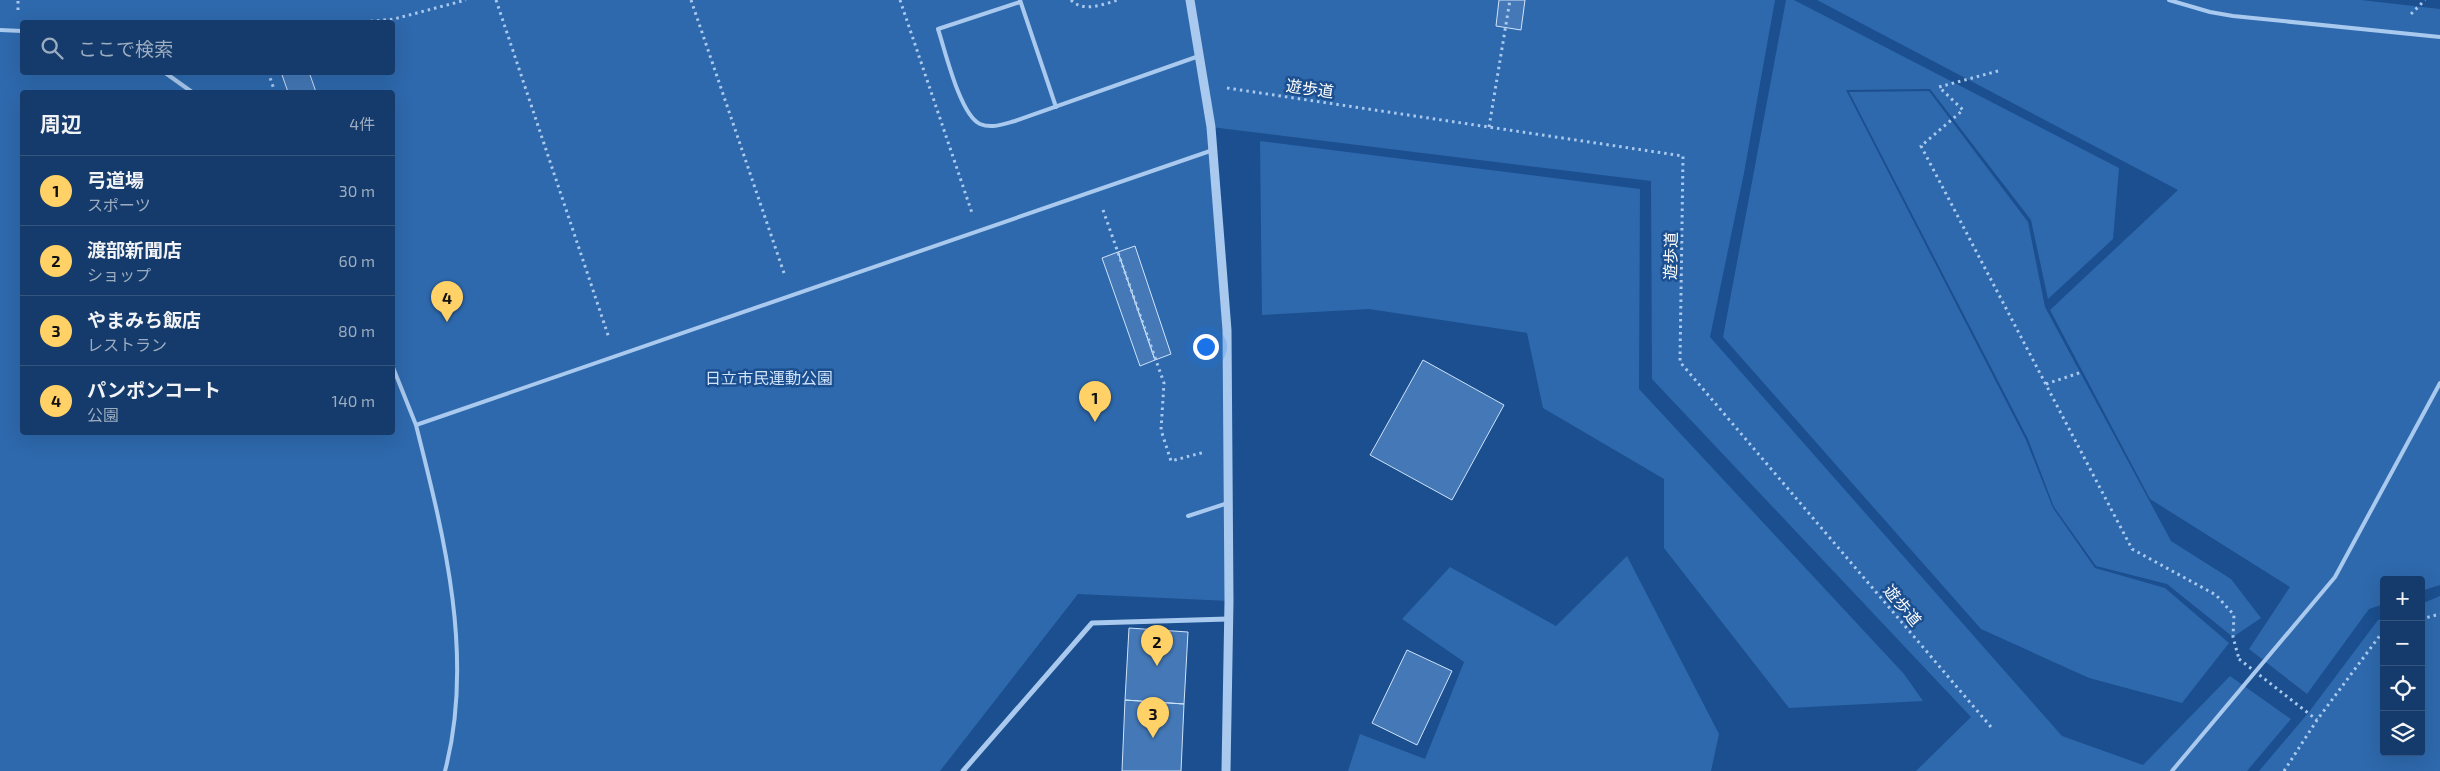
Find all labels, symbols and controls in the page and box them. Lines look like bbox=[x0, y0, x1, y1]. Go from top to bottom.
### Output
search box bbox=[20, 20, 395, 75]
icon: search bbox=[38, 34, 66, 62]
text: ここで検索 bbox=[78, 37, 173, 60]
street label: 遊歩道 bbox=[1285, 75, 1335, 101]
text: 周辺 bbox=[40, 111, 82, 136]
text: 4件 bbox=[349, 114, 375, 133]
text: 弓道場 bbox=[87, 168, 144, 191]
text: 1 bbox=[53, 181, 59, 200]
text: 30 m bbox=[339, 181, 375, 200]
text: スポーツ bbox=[87, 195, 151, 214]
street label: 遊歩道 bbox=[1660, 232, 1680, 280]
text: 渡部新聞店 bbox=[87, 238, 182, 261]
text: 2 bbox=[51, 251, 61, 270]
text: 60 m bbox=[339, 251, 375, 270]
text: ショップ bbox=[87, 265, 151, 284]
pin: 4 bbox=[431, 281, 463, 322]
text: やまみち飯店 bbox=[87, 308, 201, 331]
text: 3 bbox=[51, 321, 61, 340]
text: 80 m bbox=[338, 321, 375, 340]
your location bbox=[1193, 334, 1219, 360]
text: レストラン bbox=[87, 335, 167, 354]
park label: 日立市民運動公園 bbox=[705, 368, 833, 387]
text: パンポンコート bbox=[87, 378, 221, 401]
pin: 1 bbox=[1079, 381, 1111, 422]
text: 4 bbox=[51, 391, 61, 410]
text: 140 m bbox=[332, 391, 375, 410]
text: 公園 bbox=[87, 405, 119, 424]
map controls bbox=[2380, 576, 2425, 756]
button: + bbox=[2380, 576, 2425, 621]
street label: 遊歩道 bbox=[1880, 581, 1926, 629]
button: − bbox=[2380, 621, 2425, 666]
pin: 2 bbox=[1141, 625, 1173, 666]
button: locate bbox=[2380, 666, 2425, 711]
pin: 3 bbox=[1137, 697, 1169, 738]
button: layers bbox=[2380, 711, 2425, 756]

